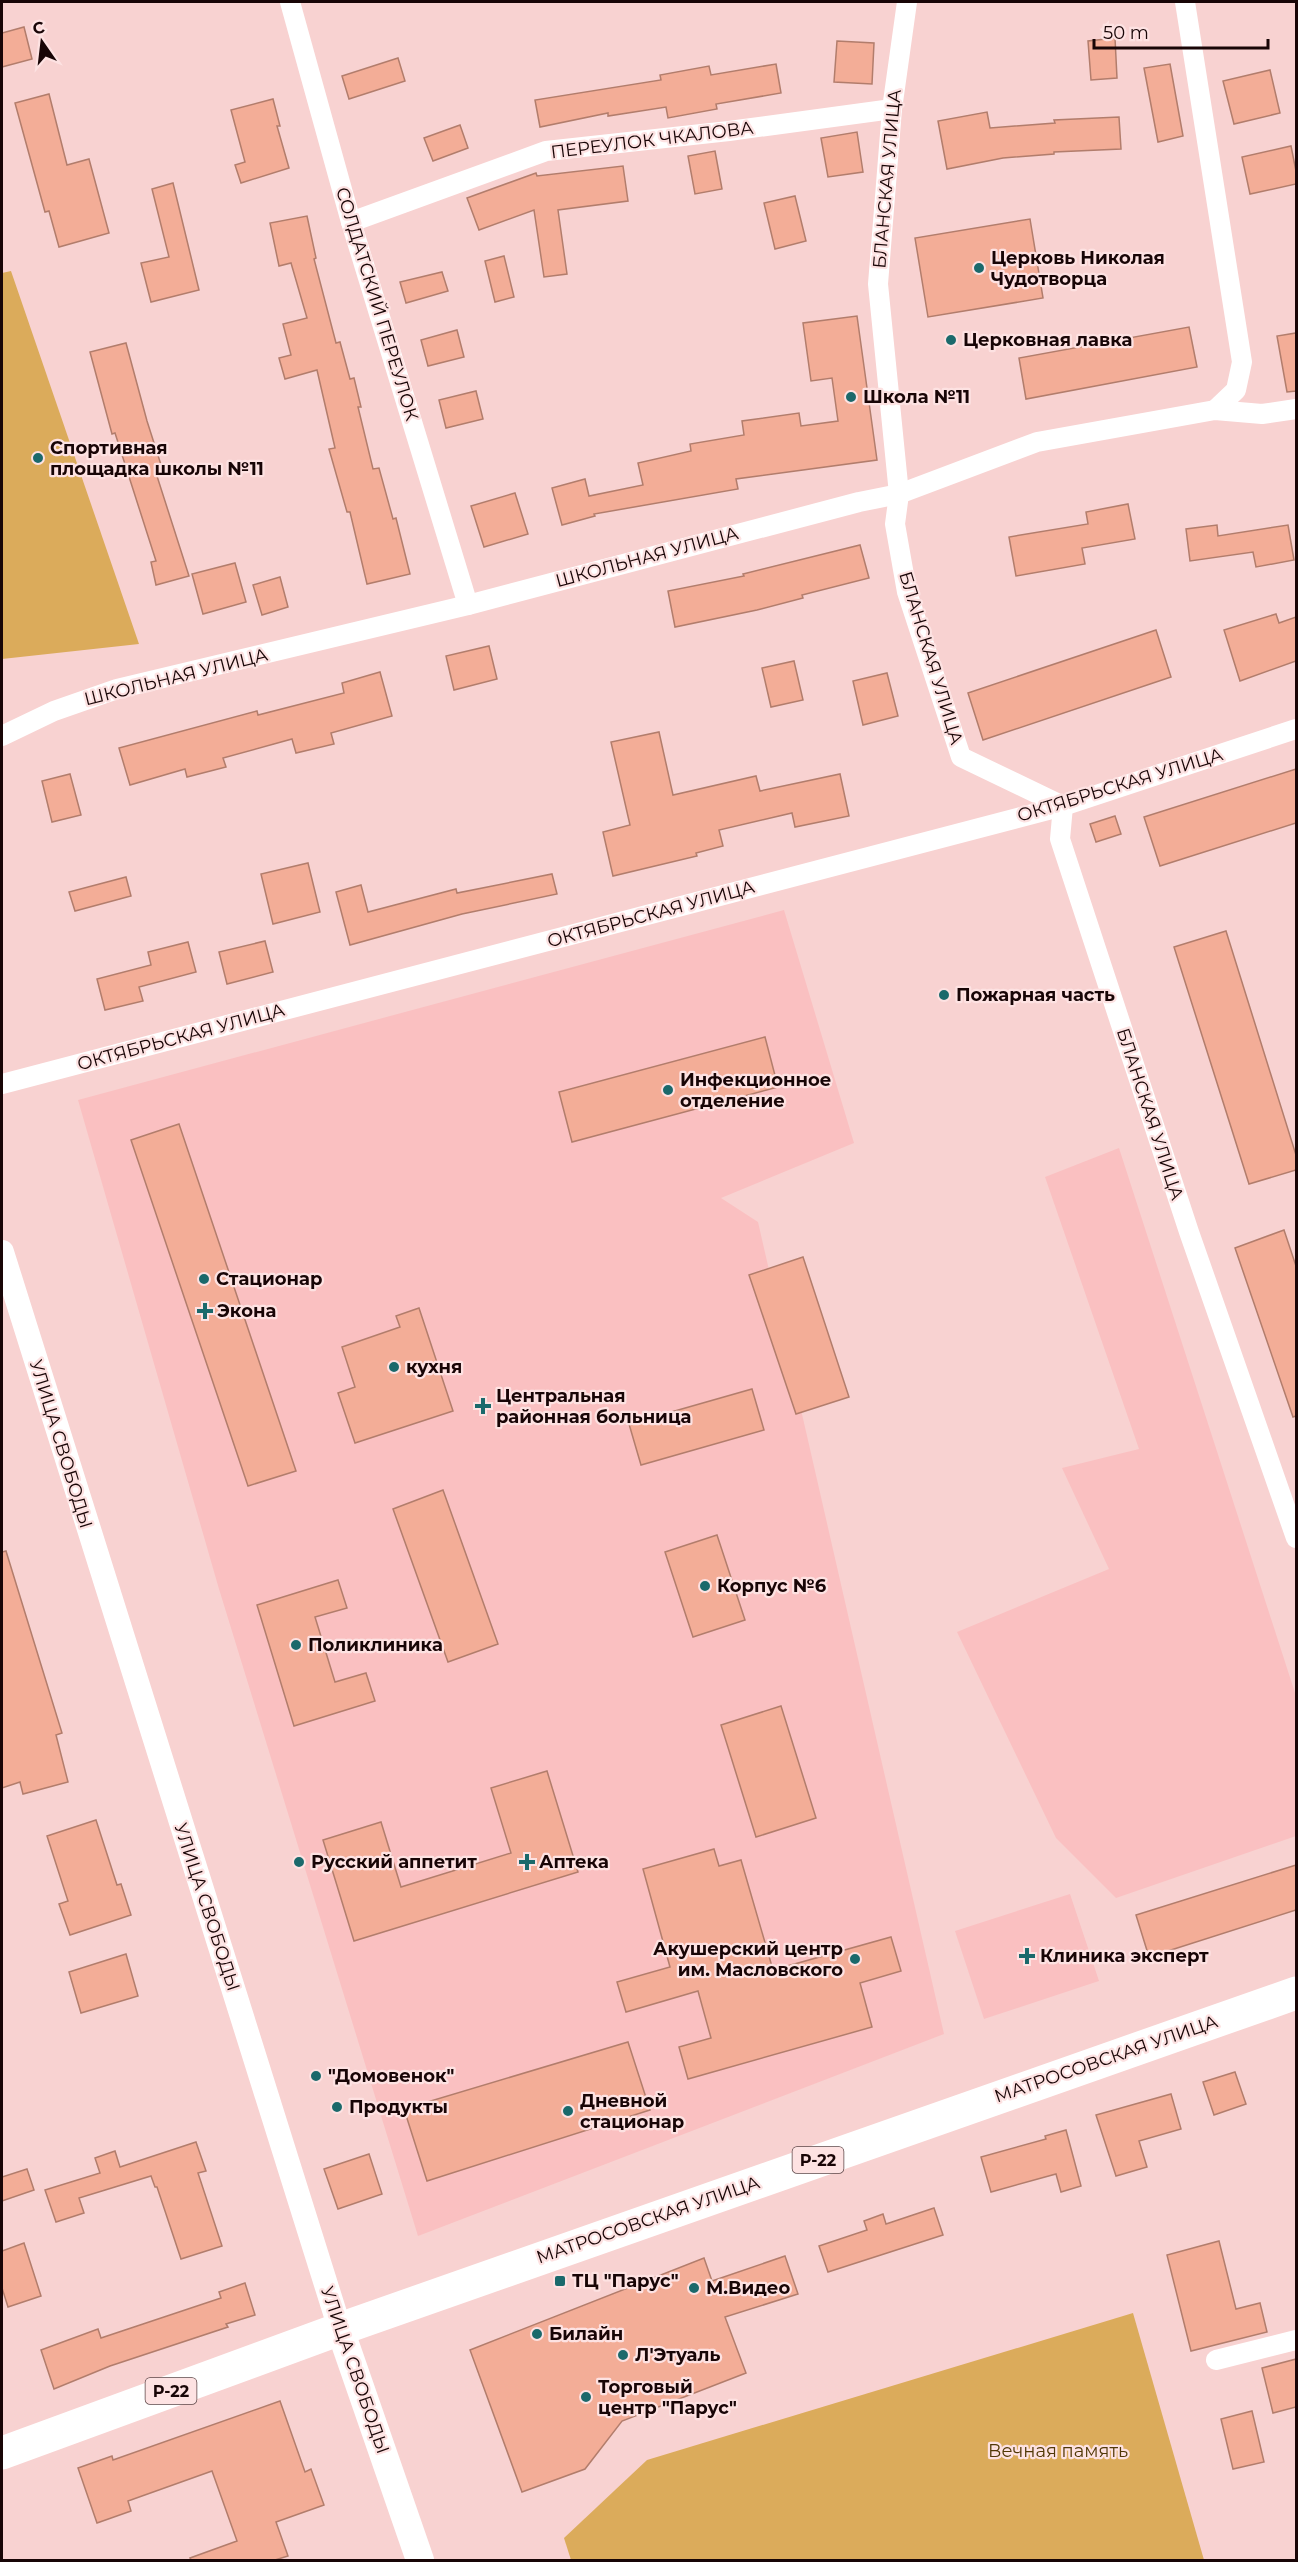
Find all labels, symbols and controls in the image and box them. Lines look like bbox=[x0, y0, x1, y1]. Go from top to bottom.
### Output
north arrow bbox=[12, 12, 72, 72]
scale bar bbox=[1094, 12, 1268, 50]
text: С bbox=[31, 17, 47, 39]
text: 50 m bbox=[1103, 22, 1149, 44]
street label: БЛАНСКАЯ УЛИЦА bbox=[868, 88, 906, 269]
street label: ПЕРЕУЛОК ЧКАЛОВА bbox=[549, 117, 755, 163]
street label: СОЛДАТСКИЙ ПЕРЕУЛОК bbox=[331, 185, 423, 424]
place label: Церковь Николая Чудотворца bbox=[991, 247, 1165, 290]
marker: Церковь Николая Чудотворца bbox=[972, 261, 986, 275]
place label: Церковная лавка bbox=[963, 329, 1132, 351]
marker: Церковная лавка bbox=[944, 333, 958, 347]
place label: Школа №11 bbox=[863, 386, 970, 408]
marker: Школа №11 bbox=[844, 390, 858, 404]
place label: Спортивная площадка школы №11 bbox=[50, 437, 264, 480]
marker: Спортивная площадка школы №11 bbox=[31, 451, 45, 465]
street label: ШКОЛЬНАЯ УЛИЦА bbox=[553, 522, 741, 592]
street label: БЛАНСКАЯ УЛИЦА bbox=[894, 569, 968, 748]
street label: ШКОЛЬНАЯ УЛИЦА bbox=[82, 643, 271, 710]
street label: ОКТЯБРЬСКАЯ УЛИЦА bbox=[1015, 743, 1226, 827]
street label: ОКТЯБРЬСКАЯ УЛИЦА bbox=[545, 876, 758, 952]
place label: Пожарная часть bbox=[956, 984, 1115, 1006]
marker: Пожарная часть bbox=[937, 988, 951, 1002]
street label: ОКТЯБРЬСКАЯ УЛИЦА bbox=[75, 999, 288, 1075]
street label: БЛАНСКАЯ УЛИЦА bbox=[1112, 1025, 1188, 1203]
place label: Инфекционное отделение bbox=[680, 1069, 831, 1112]
marker: Инфекционное отделение bbox=[661, 1083, 675, 1097]
place label: Стационар bbox=[216, 1268, 322, 1290]
marker: Стационар bbox=[197, 1272, 211, 1286]
place label: Экона bbox=[217, 1300, 276, 1322]
marker: Экона bbox=[198, 1304, 212, 1318]
place label: кухня bbox=[406, 1356, 462, 1378]
street label: УЛИЦА СВОБОДЫ bbox=[25, 1357, 97, 1531]
marker: кухня bbox=[387, 1360, 401, 1374]
place label: Центральная районная больница bbox=[496, 1385, 691, 1428]
marker: Центральная районная больница bbox=[474, 1397, 492, 1415]
place label: Корпус №6 bbox=[717, 1575, 827, 1597]
marker: Корпус №6 bbox=[698, 1579, 712, 1593]
place label: Поликлиника bbox=[308, 1634, 443, 1656]
marker: Поликлиника bbox=[289, 1638, 303, 1652]
street label: УЛИЦА СВОБОДЫ bbox=[169, 1820, 245, 1994]
place label: Русский аппетит bbox=[311, 1851, 477, 1873]
place label: Аптека bbox=[539, 1851, 609, 1873]
marker: Русский аппетит bbox=[292, 1855, 306, 1869]
marker: Аптека bbox=[520, 1855, 534, 1869]
place label: Акушерский центр им. Масловского bbox=[653, 1938, 843, 1981]
place label: Клиника эксперт bbox=[1040, 1945, 1209, 1967]
marker: Клиника эксперт bbox=[1018, 1947, 1036, 1965]
marker: Акушерский центр им. Масловского bbox=[848, 1952, 862, 1966]
street label: МАТРОСОВСКАЯ УЛИЦА bbox=[992, 2010, 1221, 2108]
place label: "Домовенок" bbox=[328, 2065, 454, 2087]
marker: "Домовенок" bbox=[309, 2069, 323, 2083]
place label: Дневной стационар bbox=[580, 2090, 684, 2133]
place label: Продукты bbox=[349, 2096, 448, 2118]
marker: Продукты bbox=[330, 2100, 344, 2114]
marker: Дневной стационар bbox=[561, 2104, 575, 2118]
road number: Р-22 bbox=[792, 2147, 844, 2173]
street label: МАТРОСОВСКАЯ УЛИЦА bbox=[534, 2171, 763, 2269]
place label: ТЦ "Парус" bbox=[572, 2270, 679, 2292]
marker: ТЦ "Парус" bbox=[553, 2274, 567, 2288]
place label: М.Видео bbox=[706, 2277, 790, 2299]
marker: М.Видео bbox=[687, 2281, 701, 2295]
street label: УЛИЦА СВОБОДЫ bbox=[316, 2283, 394, 2457]
place label: Билайн bbox=[549, 2323, 623, 2345]
marker: Билайн bbox=[530, 2327, 544, 2341]
place label: Л'Этуаль bbox=[635, 2344, 720, 2366]
marker: Л'Этуаль bbox=[616, 2348, 630, 2362]
place label: Торговый центр "Парус" bbox=[598, 2376, 737, 2419]
road number: Р-22 bbox=[146, 2378, 196, 2404]
marker: Торговый центр "Парус" bbox=[579, 2390, 593, 2404]
park label: Вечная память bbox=[988, 2440, 1128, 2462]

